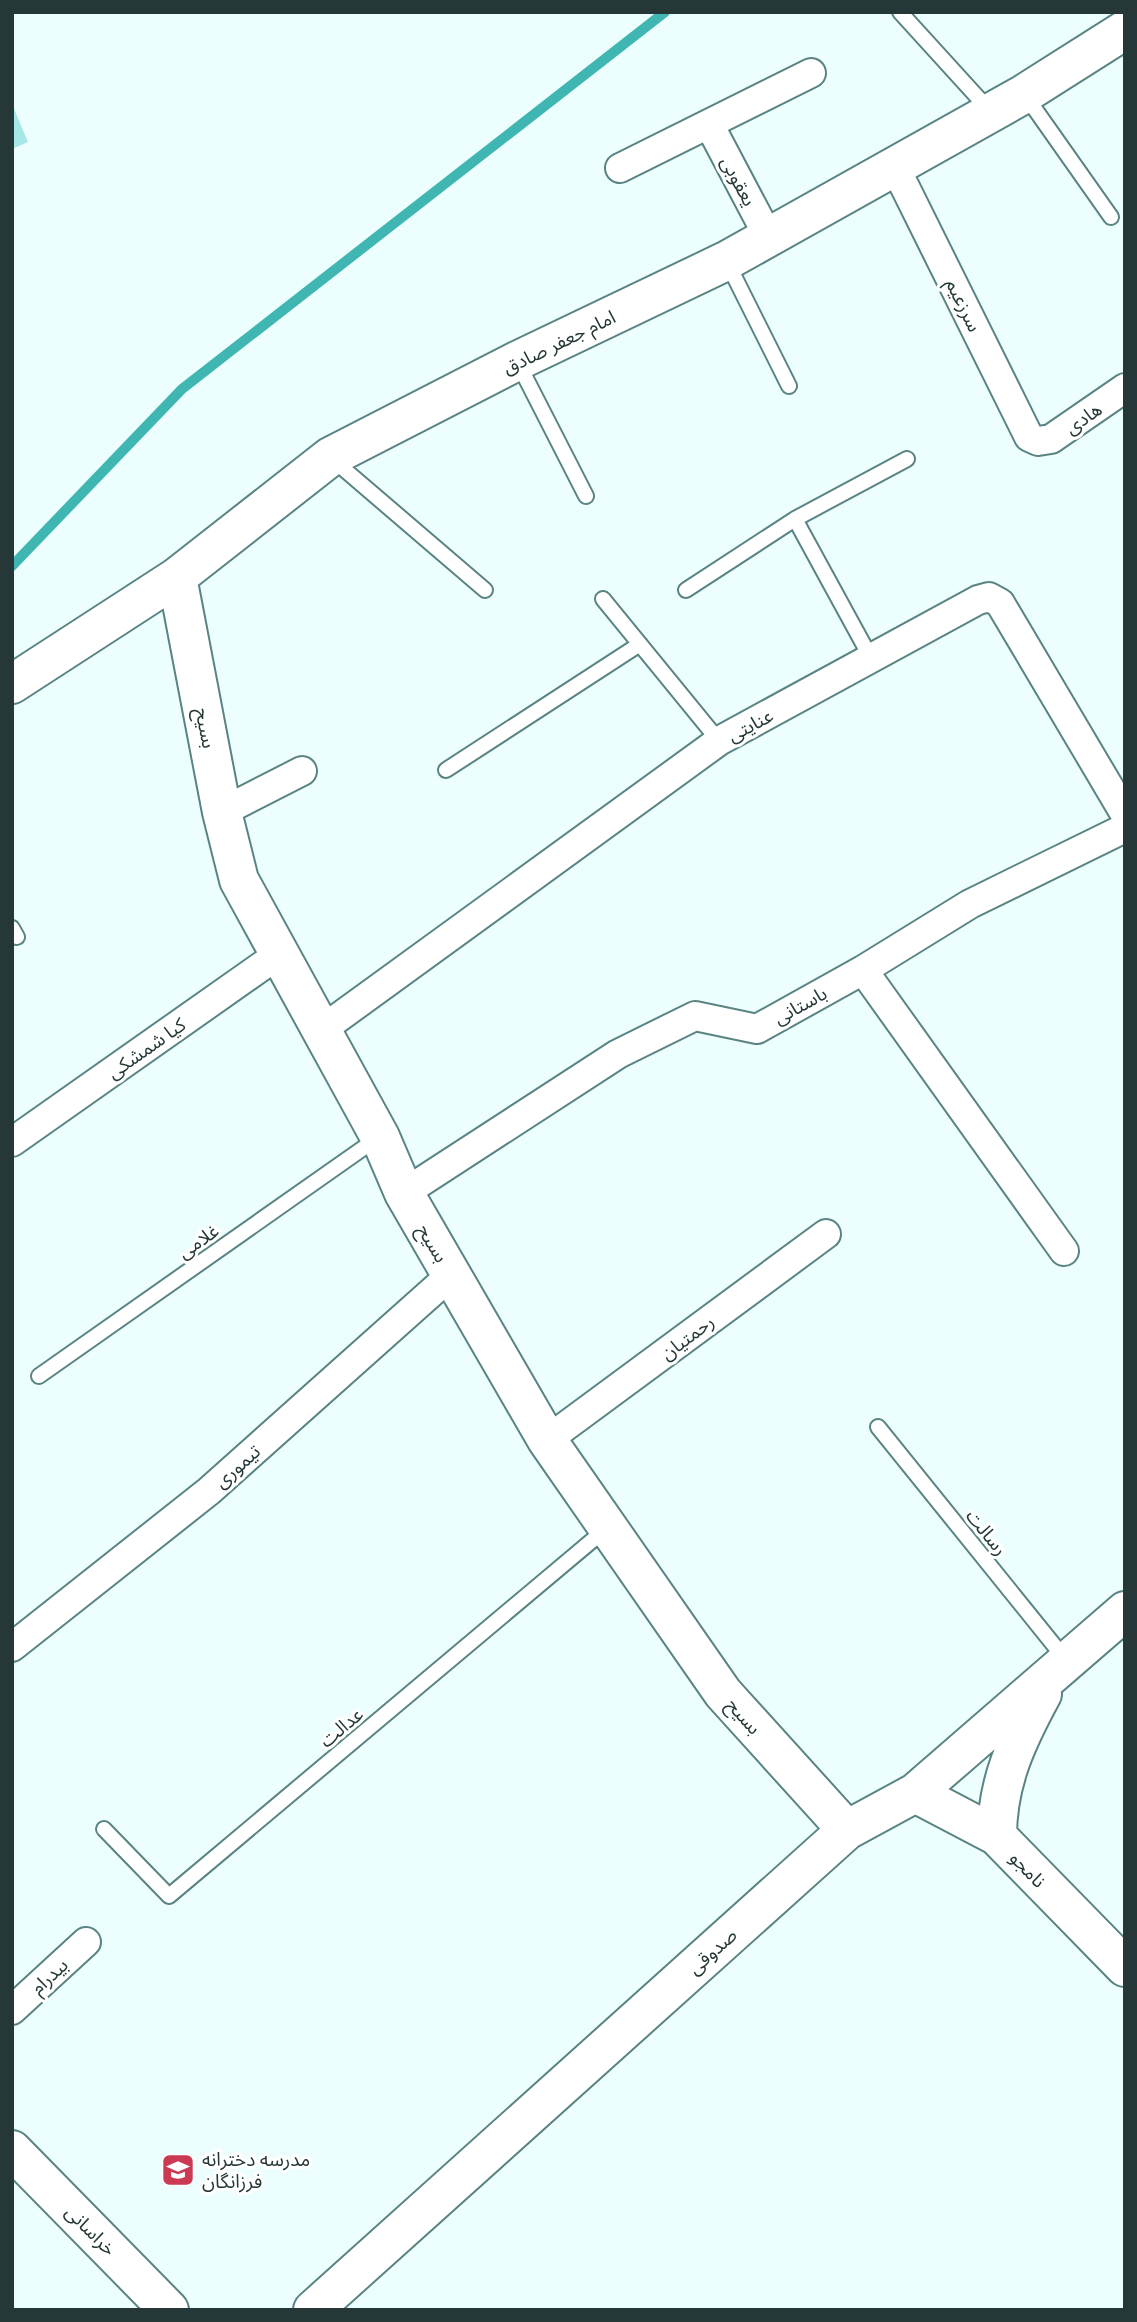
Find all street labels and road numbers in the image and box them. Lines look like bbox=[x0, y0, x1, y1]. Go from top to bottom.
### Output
street label: یعقوبی bbox=[716, 152, 761, 210]
street label: سرزعیم bbox=[938, 275, 986, 337]
street label: امام جعفر صادق bbox=[499, 305, 621, 382]
street label: هادی bbox=[1060, 397, 1106, 439]
street label: عنایتی bbox=[723, 704, 777, 747]
street label: بسیح bbox=[187, 706, 221, 751]
street label: باستانی bbox=[770, 982, 831, 1029]
street label: کیا شمشکی bbox=[103, 1012, 191, 1084]
street label: غلامی bbox=[173, 1219, 223, 1264]
street label: بسیح bbox=[410, 1220, 453, 1268]
street label: رحمتیان bbox=[656, 1310, 719, 1365]
street label: تیموری bbox=[210, 1440, 265, 1493]
street label: رسالت bbox=[961, 1505, 1012, 1560]
street label: بسیح bbox=[719, 1694, 766, 1741]
street label: عدالت bbox=[315, 1703, 368, 1752]
street label: نامجو bbox=[1005, 1846, 1050, 1892]
street label: صدوقی bbox=[683, 1923, 742, 1979]
street label: بیدرام bbox=[26, 1953, 75, 2001]
street label: خراسانی bbox=[60, 2200, 121, 2261]

